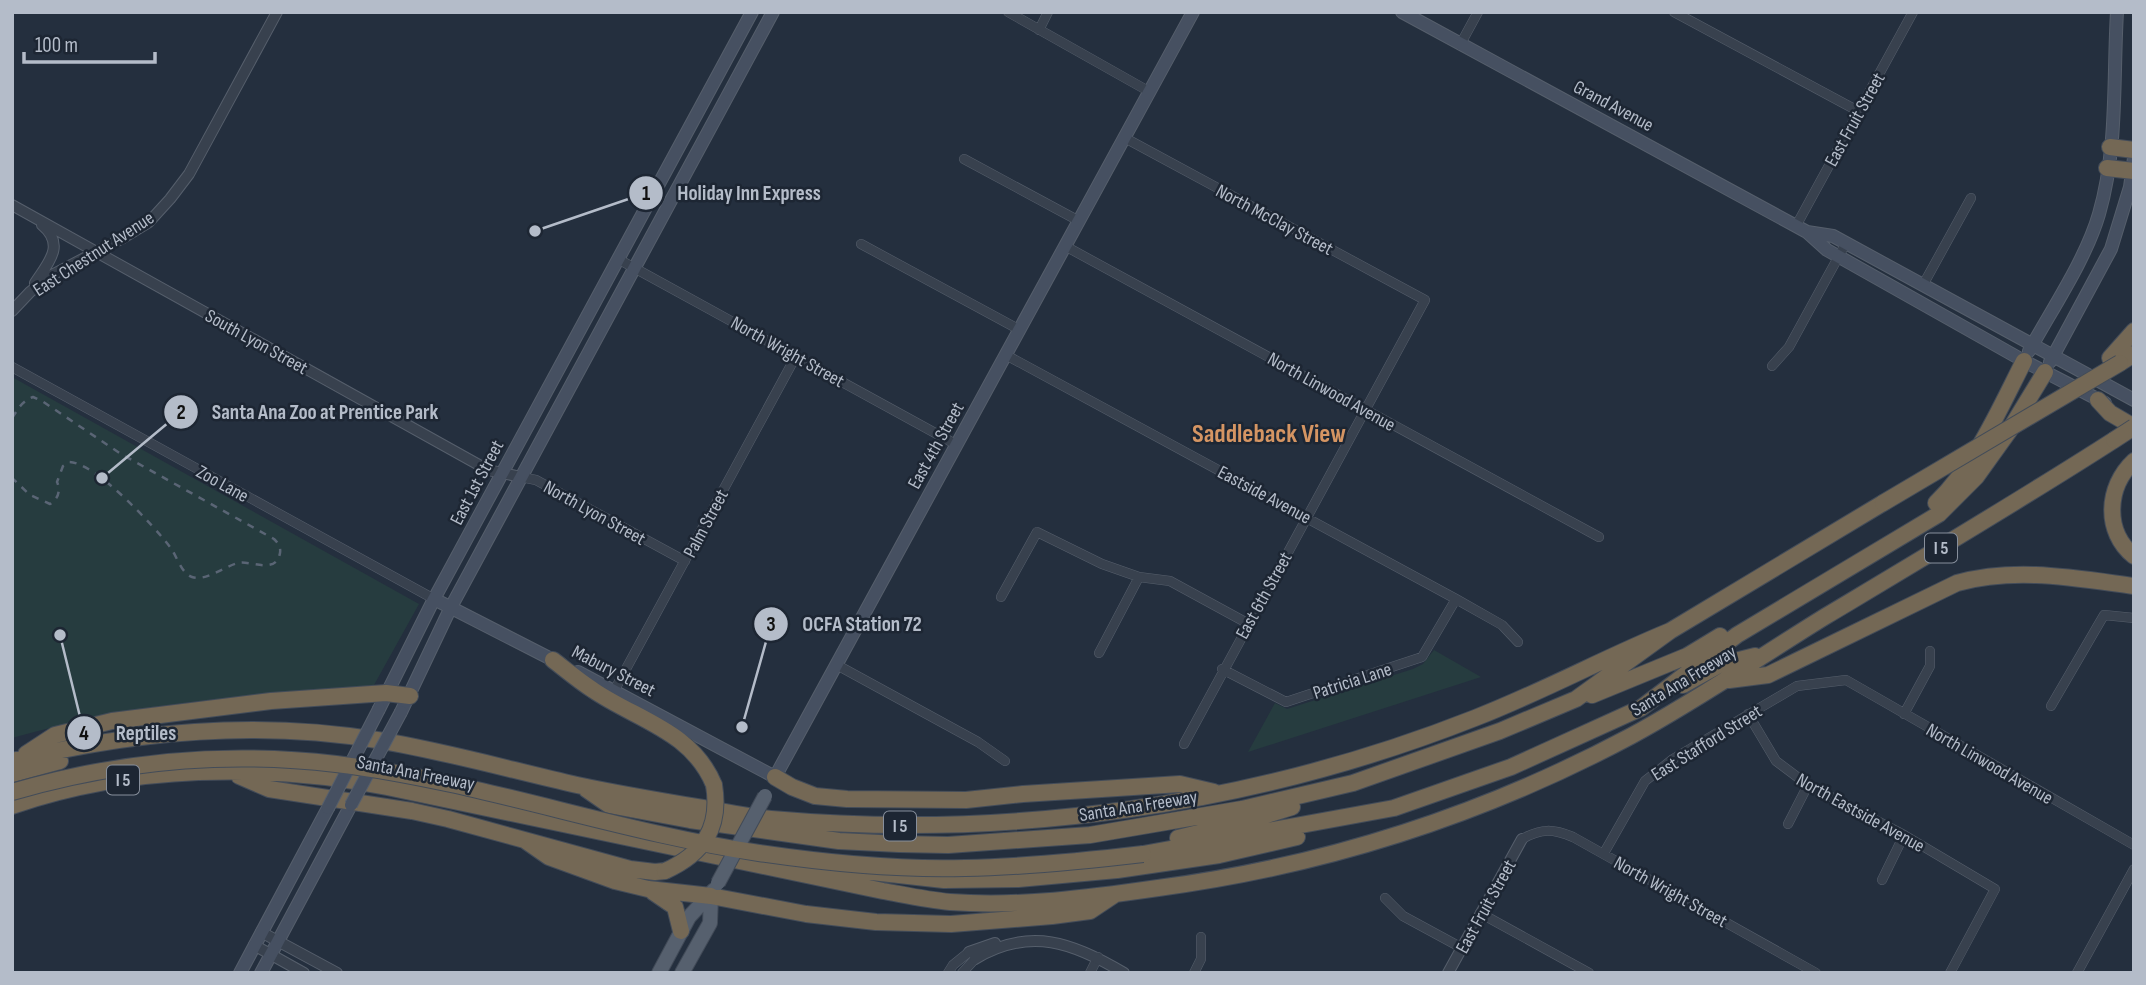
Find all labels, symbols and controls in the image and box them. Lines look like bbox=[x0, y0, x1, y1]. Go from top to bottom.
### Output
scale bar bbox=[24, 21, 156, 65]
text: 100 m bbox=[35, 33, 78, 58]
street label: East Fruit Street bbox=[1820, 69, 1891, 171]
street label: Grand Avenue bbox=[1569, 76, 1657, 137]
callout: Holiday Inn Express bbox=[628, 172, 835, 214]
street label: North McClay Street bbox=[1212, 180, 1337, 261]
text: 1 bbox=[642, 181, 650, 206]
text: Holiday Inn Express bbox=[677, 181, 821, 206]
street label: East Chestnut Avenue bbox=[29, 207, 159, 302]
street label: South Lyon Street bbox=[201, 305, 312, 380]
street label: North Wright Street bbox=[727, 312, 848, 393]
street label: North Linwood Avenue bbox=[1263, 348, 1399, 437]
callout: Santa Ana Zoo at Prentice Park bbox=[163, 391, 453, 433]
street label: East 4th Street bbox=[903, 398, 970, 493]
text: 2 bbox=[176, 400, 186, 425]
text: Santa Ana Zoo at Prentice Park bbox=[212, 400, 438, 425]
district label: Saddleback View bbox=[1192, 419, 1346, 450]
street label: East 1st Street bbox=[445, 436, 509, 529]
street label: Zoo Lane bbox=[192, 461, 253, 508]
street label: Eastside Avenue bbox=[1214, 461, 1315, 530]
street label: North Lyon Street bbox=[539, 476, 649, 551]
street label: Palm Street bbox=[679, 485, 734, 562]
road number: I 5 bbox=[1925, 534, 1957, 562]
street label: East 6th Street bbox=[1231, 548, 1298, 643]
callout: OCFA Station 72 bbox=[754, 603, 936, 645]
text: 3 bbox=[766, 612, 776, 637]
text: OCFA Station 72 bbox=[802, 612, 922, 637]
street label: Santa Ana Freeway bbox=[1627, 640, 1741, 722]
street label: Mabury Street bbox=[568, 641, 659, 702]
street label: Patricia Lane bbox=[1310, 658, 1395, 705]
street label: East Stafford Street bbox=[1647, 700, 1767, 786]
callout: Reptiles bbox=[67, 712, 190, 754]
street label: North Linwood Avenue bbox=[1922, 719, 2057, 810]
text: 4 bbox=[79, 721, 89, 746]
text: Reptiles bbox=[116, 721, 176, 746]
street label: Santa Ana Freeway bbox=[355, 751, 477, 796]
road number: I 5 bbox=[107, 766, 139, 794]
street label: North Eastside Avenue bbox=[1792, 769, 1928, 858]
street label: Santa Ana Freeway bbox=[1078, 786, 1200, 827]
road number: I 5 bbox=[884, 812, 916, 840]
street label: North Wright Street bbox=[1610, 852, 1731, 933]
street label: East Fruit Street bbox=[1451, 856, 1522, 958]

